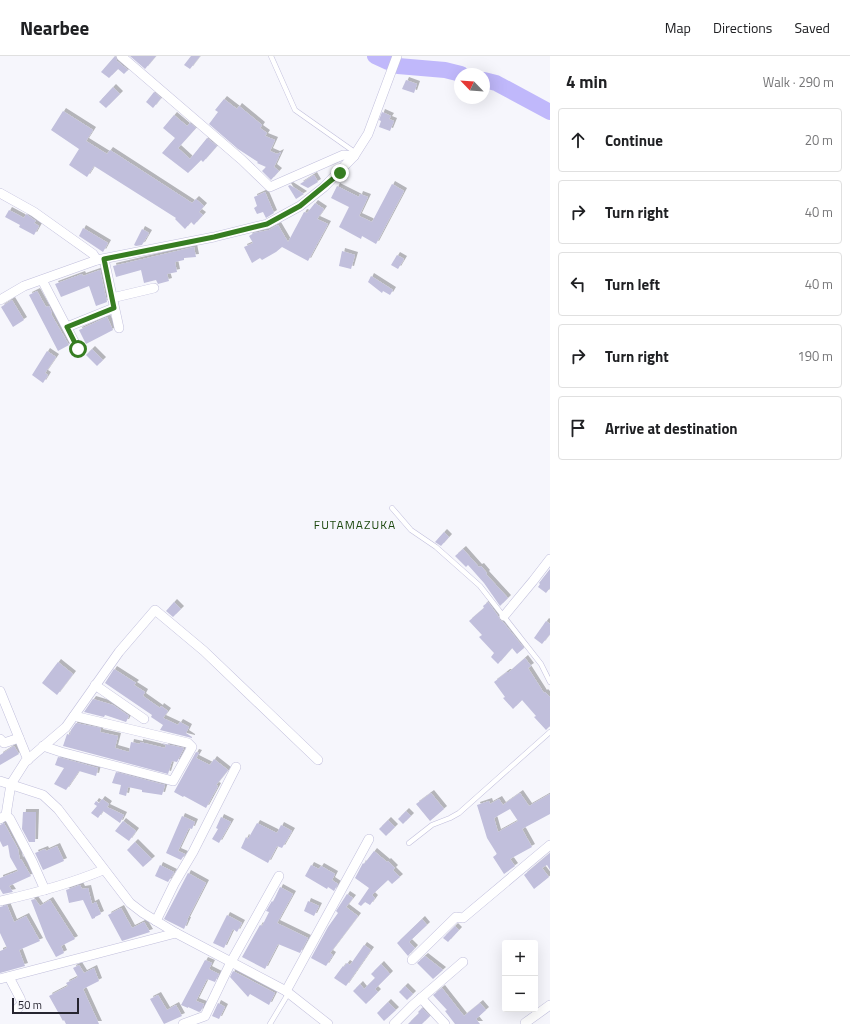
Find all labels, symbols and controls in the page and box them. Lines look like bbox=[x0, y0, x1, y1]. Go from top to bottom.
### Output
text: Nearbee bbox=[20, 13, 89, 42]
text: Map bbox=[665, 17, 691, 38]
text: Directions bbox=[713, 17, 772, 38]
text: Saved bbox=[794, 17, 830, 38]
north arrow bbox=[454, 68, 490, 104]
text: 4 min bbox=[566, 69, 607, 95]
text: Walk · 290 m bbox=[763, 72, 834, 92]
icon: ahead bbox=[567, 129, 589, 151]
text: Continue bbox=[605, 129, 663, 152]
text: 20 m bbox=[805, 130, 833, 150]
route end bbox=[331, 164, 349, 182]
icon: right bbox=[567, 201, 589, 223]
text: Turn right bbox=[605, 201, 669, 224]
text: 40 m bbox=[805, 202, 833, 222]
icon: left bbox=[567, 273, 589, 295]
text: Turn left bbox=[605, 273, 660, 296]
text: 40 m bbox=[805, 274, 833, 294]
route start bbox=[69, 340, 87, 358]
icon: right bbox=[567, 345, 589, 367]
text: Turn right bbox=[605, 345, 669, 368]
text: 190 m bbox=[797, 346, 833, 366]
icon: arrive bbox=[567, 417, 589, 439]
text: Arrive at destination bbox=[605, 417, 738, 440]
district label: FUTAMAZUKA bbox=[314, 515, 396, 534]
map controls bbox=[502, 940, 538, 1012]
button: + bbox=[502, 940, 538, 976]
button: − bbox=[502, 976, 538, 1012]
scale bar bbox=[12, 996, 79, 1015]
text: 50 m bbox=[18, 997, 42, 1013]

